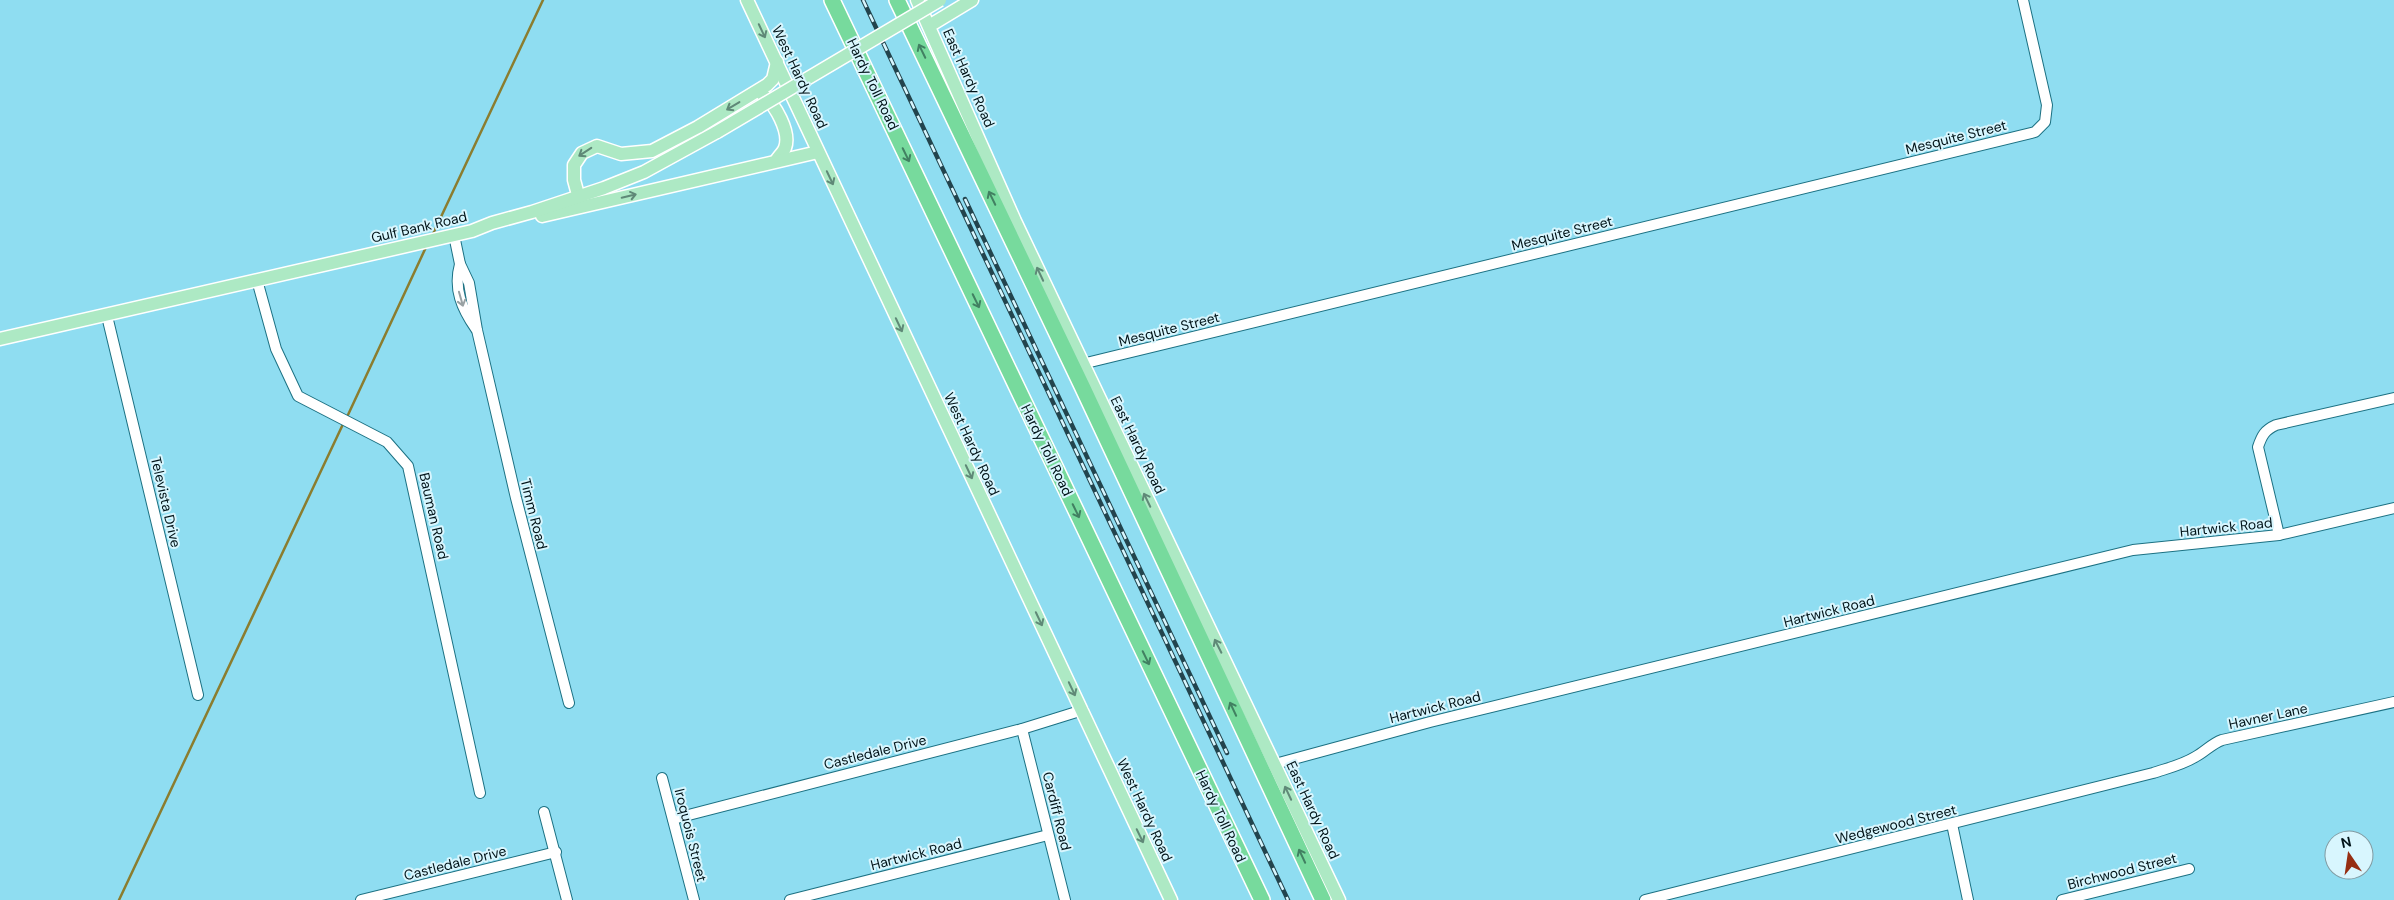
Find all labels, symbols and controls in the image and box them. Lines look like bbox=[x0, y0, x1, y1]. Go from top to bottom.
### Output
one-way arrow bbox=[758, 23, 767, 38]
street label: West Hardy Road bbox=[768, 23, 832, 131]
street label: East Hardy Road bbox=[939, 26, 999, 130]
street label: Hardy Toll Road bbox=[843, 35, 903, 133]
one-way arrow bbox=[917, 44, 926, 59]
one-way arrow bbox=[726, 101, 740, 111]
street label: Mesquite Street bbox=[1904, 116, 2008, 158]
one-way arrow bbox=[578, 147, 592, 158]
one-way arrow bbox=[901, 147, 911, 162]
one-way arrow bbox=[826, 170, 835, 185]
one-way arrow bbox=[620, 191, 636, 200]
one-way arrow bbox=[987, 191, 996, 206]
street label: Gulf Bank Road bbox=[369, 207, 469, 247]
street label: Mesquite Street bbox=[1510, 212, 1614, 254]
one-way arrow bbox=[1034, 267, 1044, 282]
one-way arrow bbox=[456, 291, 466, 307]
one-way arrow bbox=[972, 293, 981, 308]
street label: Mesquite Street bbox=[1117, 308, 1221, 350]
one-way arrow bbox=[895, 317, 905, 332]
street label: West Hardy Road bbox=[940, 390, 1004, 498]
street label: East Hardy Road bbox=[1107, 393, 1169, 497]
street label: Hardy Toll Road bbox=[1017, 401, 1077, 499]
street label: Televista Drive bbox=[147, 455, 185, 549]
one-way arrow bbox=[965, 464, 974, 479]
street label: Bauman Road bbox=[415, 471, 453, 561]
street label: Timm Road bbox=[516, 477, 552, 551]
one-way arrow bbox=[1142, 493, 1151, 508]
one-way arrow bbox=[1072, 503, 1081, 518]
street label: Hartwick Road bbox=[2179, 513, 2273, 541]
street label: Hartwick Road bbox=[1782, 591, 1876, 631]
one-way arrow bbox=[1034, 611, 1044, 626]
one-way arrow bbox=[1213, 639, 1223, 654]
one-way arrow bbox=[1142, 650, 1151, 665]
one-way arrow bbox=[1068, 681, 1078, 696]
street label: Hartwick Road bbox=[1388, 687, 1482, 727]
street label: Havner Lane bbox=[2227, 699, 2309, 733]
one-way arrow bbox=[1228, 702, 1238, 717]
street label: Castledale Drive bbox=[822, 731, 928, 773]
street label: West Hardy Road bbox=[1113, 756, 1177, 864]
street label: East Hardy Road bbox=[1282, 758, 1344, 862]
street label: Hardy Toll Road bbox=[1192, 767, 1250, 865]
street label: Cardiff Road bbox=[1039, 770, 1075, 852]
one-way arrow bbox=[1283, 785, 1293, 800]
street label: Iroquois Street bbox=[671, 787, 711, 883]
street label: Wedgewood Street bbox=[1834, 800, 1958, 848]
one-way arrow bbox=[1136, 828, 1146, 843]
north arrow bbox=[2324, 830, 2374, 880]
text: N bbox=[2339, 832, 2353, 852]
street label: Hartwick Road bbox=[869, 834, 963, 874]
street label: Castledale Drive bbox=[402, 842, 508, 884]
one-way arrow bbox=[1297, 849, 1307, 864]
street label: Birchwood Street bbox=[2065, 849, 2179, 893]

